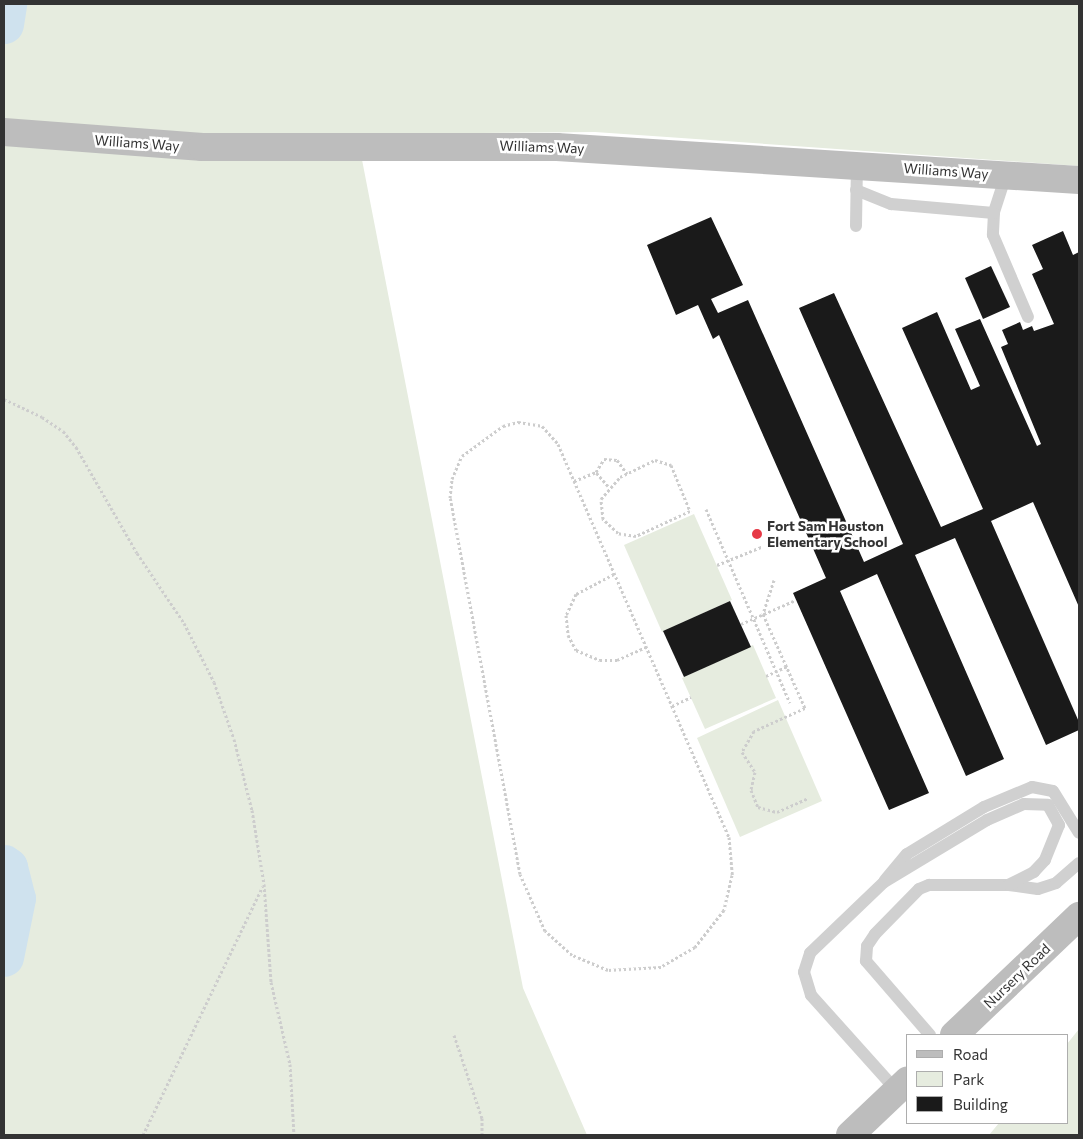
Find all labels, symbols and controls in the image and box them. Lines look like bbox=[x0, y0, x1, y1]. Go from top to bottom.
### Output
street label: Williams Way bbox=[94, 132, 180, 154]
street label: Williams Way bbox=[499, 137, 585, 157]
street label: Williams Way bbox=[903, 160, 989, 182]
place label: Fort Sam Houston Elementary School bbox=[767, 518, 887, 550]
marker: Fort Sam Houston Elementary School bbox=[751, 528, 763, 540]
street label: Nursery Road bbox=[980, 940, 1054, 1012]
legend bbox=[906, 1034, 1068, 1124]
text: Road bbox=[953, 1045, 988, 1063]
text: Park bbox=[953, 1070, 984, 1088]
text: Building bbox=[953, 1095, 1008, 1113]

